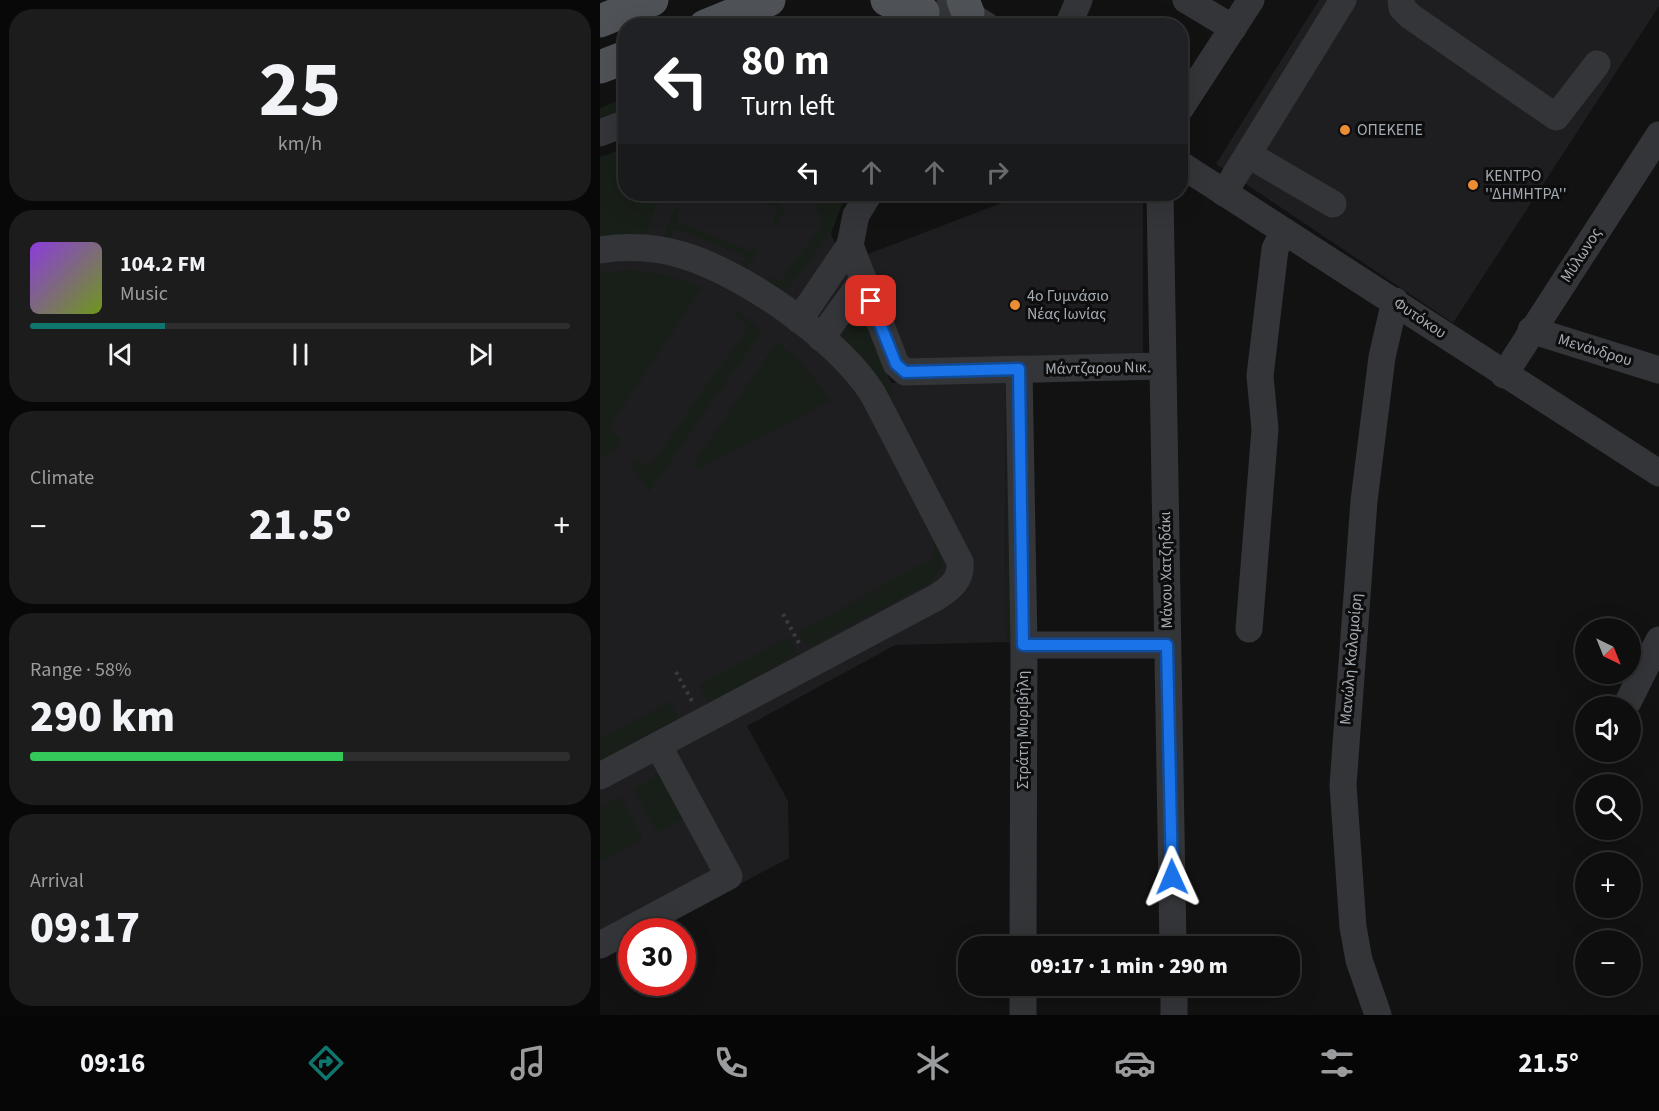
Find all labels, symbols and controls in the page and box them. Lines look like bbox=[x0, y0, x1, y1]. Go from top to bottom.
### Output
text: 80 m bbox=[741, 31, 830, 91]
text: 25 bbox=[259, 35, 341, 146]
icon: left bbox=[642, 42, 720, 120]
text: Turn left bbox=[741, 87, 835, 126]
place label: ΟΠΕΚΕΠΕ bbox=[1357, 119, 1423, 141]
marker: ΟΠΕΚΕΠΕ bbox=[1338, 123, 1352, 137]
text: km/h bbox=[278, 130, 322, 158]
icon: left bbox=[792, 156, 825, 189]
icon: ahead bbox=[855, 156, 888, 189]
icon: ahead bbox=[918, 156, 951, 189]
icon: right bbox=[981, 156, 1014, 189]
place label: ΚΕΝΤΡΟ ''ΔΗΜΗΤΡΑ'' bbox=[1485, 165, 1567, 205]
marker: ΚΕΝΤΡΟ ''ΔΗΜΗΤΡΑ'' bbox=[1466, 178, 1480, 192]
street label: Μύλωνος bbox=[1555, 223, 1607, 287]
text: 104.2 FM bbox=[120, 248, 206, 280]
pin bbox=[845, 275, 896, 326]
text: Music bbox=[120, 280, 168, 308]
icon: arrive bbox=[854, 284, 887, 317]
place label: 4ο Γυμνάσιο Νέας Ιωνίας bbox=[1027, 285, 1109, 325]
street label: Φυτόκου bbox=[1389, 292, 1451, 344]
marker: 4ο Γυμνάσιο Νέας Ιωνίας bbox=[1008, 298, 1022, 312]
street label: Μενάνδρου bbox=[1555, 328, 1635, 372]
icon: previous bbox=[104, 338, 137, 371]
icon: pause bbox=[284, 338, 317, 371]
icon: next bbox=[464, 338, 497, 371]
street label: Μάντζαρου Νικ. bbox=[1045, 356, 1151, 380]
text: Climate bbox=[30, 464, 94, 492]
text: 21.5° bbox=[249, 493, 351, 557]
text: − bbox=[30, 503, 46, 550]
text: + bbox=[554, 503, 570, 550]
street label: Μάνου Χατζηδάκι bbox=[1154, 511, 1178, 629]
street label: Μανώλη Καλομοίρη bbox=[1334, 592, 1368, 726]
north arrow bbox=[1575, 618, 1641, 684]
map controls bbox=[1575, 618, 1641, 996]
text: Range · 58% bbox=[30, 656, 131, 684]
street label: Στράτη Μυριβήλη bbox=[1012, 671, 1034, 789]
text: 290 km bbox=[30, 685, 175, 749]
button: sound bbox=[1575, 696, 1641, 762]
button: search bbox=[1575, 774, 1641, 840]
position arrow bbox=[1140, 845, 1204, 909]
button: + bbox=[1575, 852, 1641, 918]
text: Arrival bbox=[30, 867, 84, 895]
text: 09:17 bbox=[30, 896, 140, 960]
speed limit sign: 30 bbox=[618, 918, 696, 996]
button: − bbox=[1575, 930, 1641, 996]
text: 09:17 · 1 min · 290 m bbox=[1030, 950, 1228, 982]
icon: directions bbox=[305, 1042, 347, 1084]
icon: music bbox=[507, 1042, 549, 1084]
icon: phone bbox=[710, 1042, 752, 1084]
icon: climate bbox=[912, 1042, 954, 1084]
icon: car bbox=[1114, 1042, 1156, 1084]
icon: filters bbox=[1316, 1042, 1358, 1084]
text: 09:16 bbox=[80, 1044, 145, 1083]
text: 21.5° bbox=[1518, 1044, 1579, 1083]

